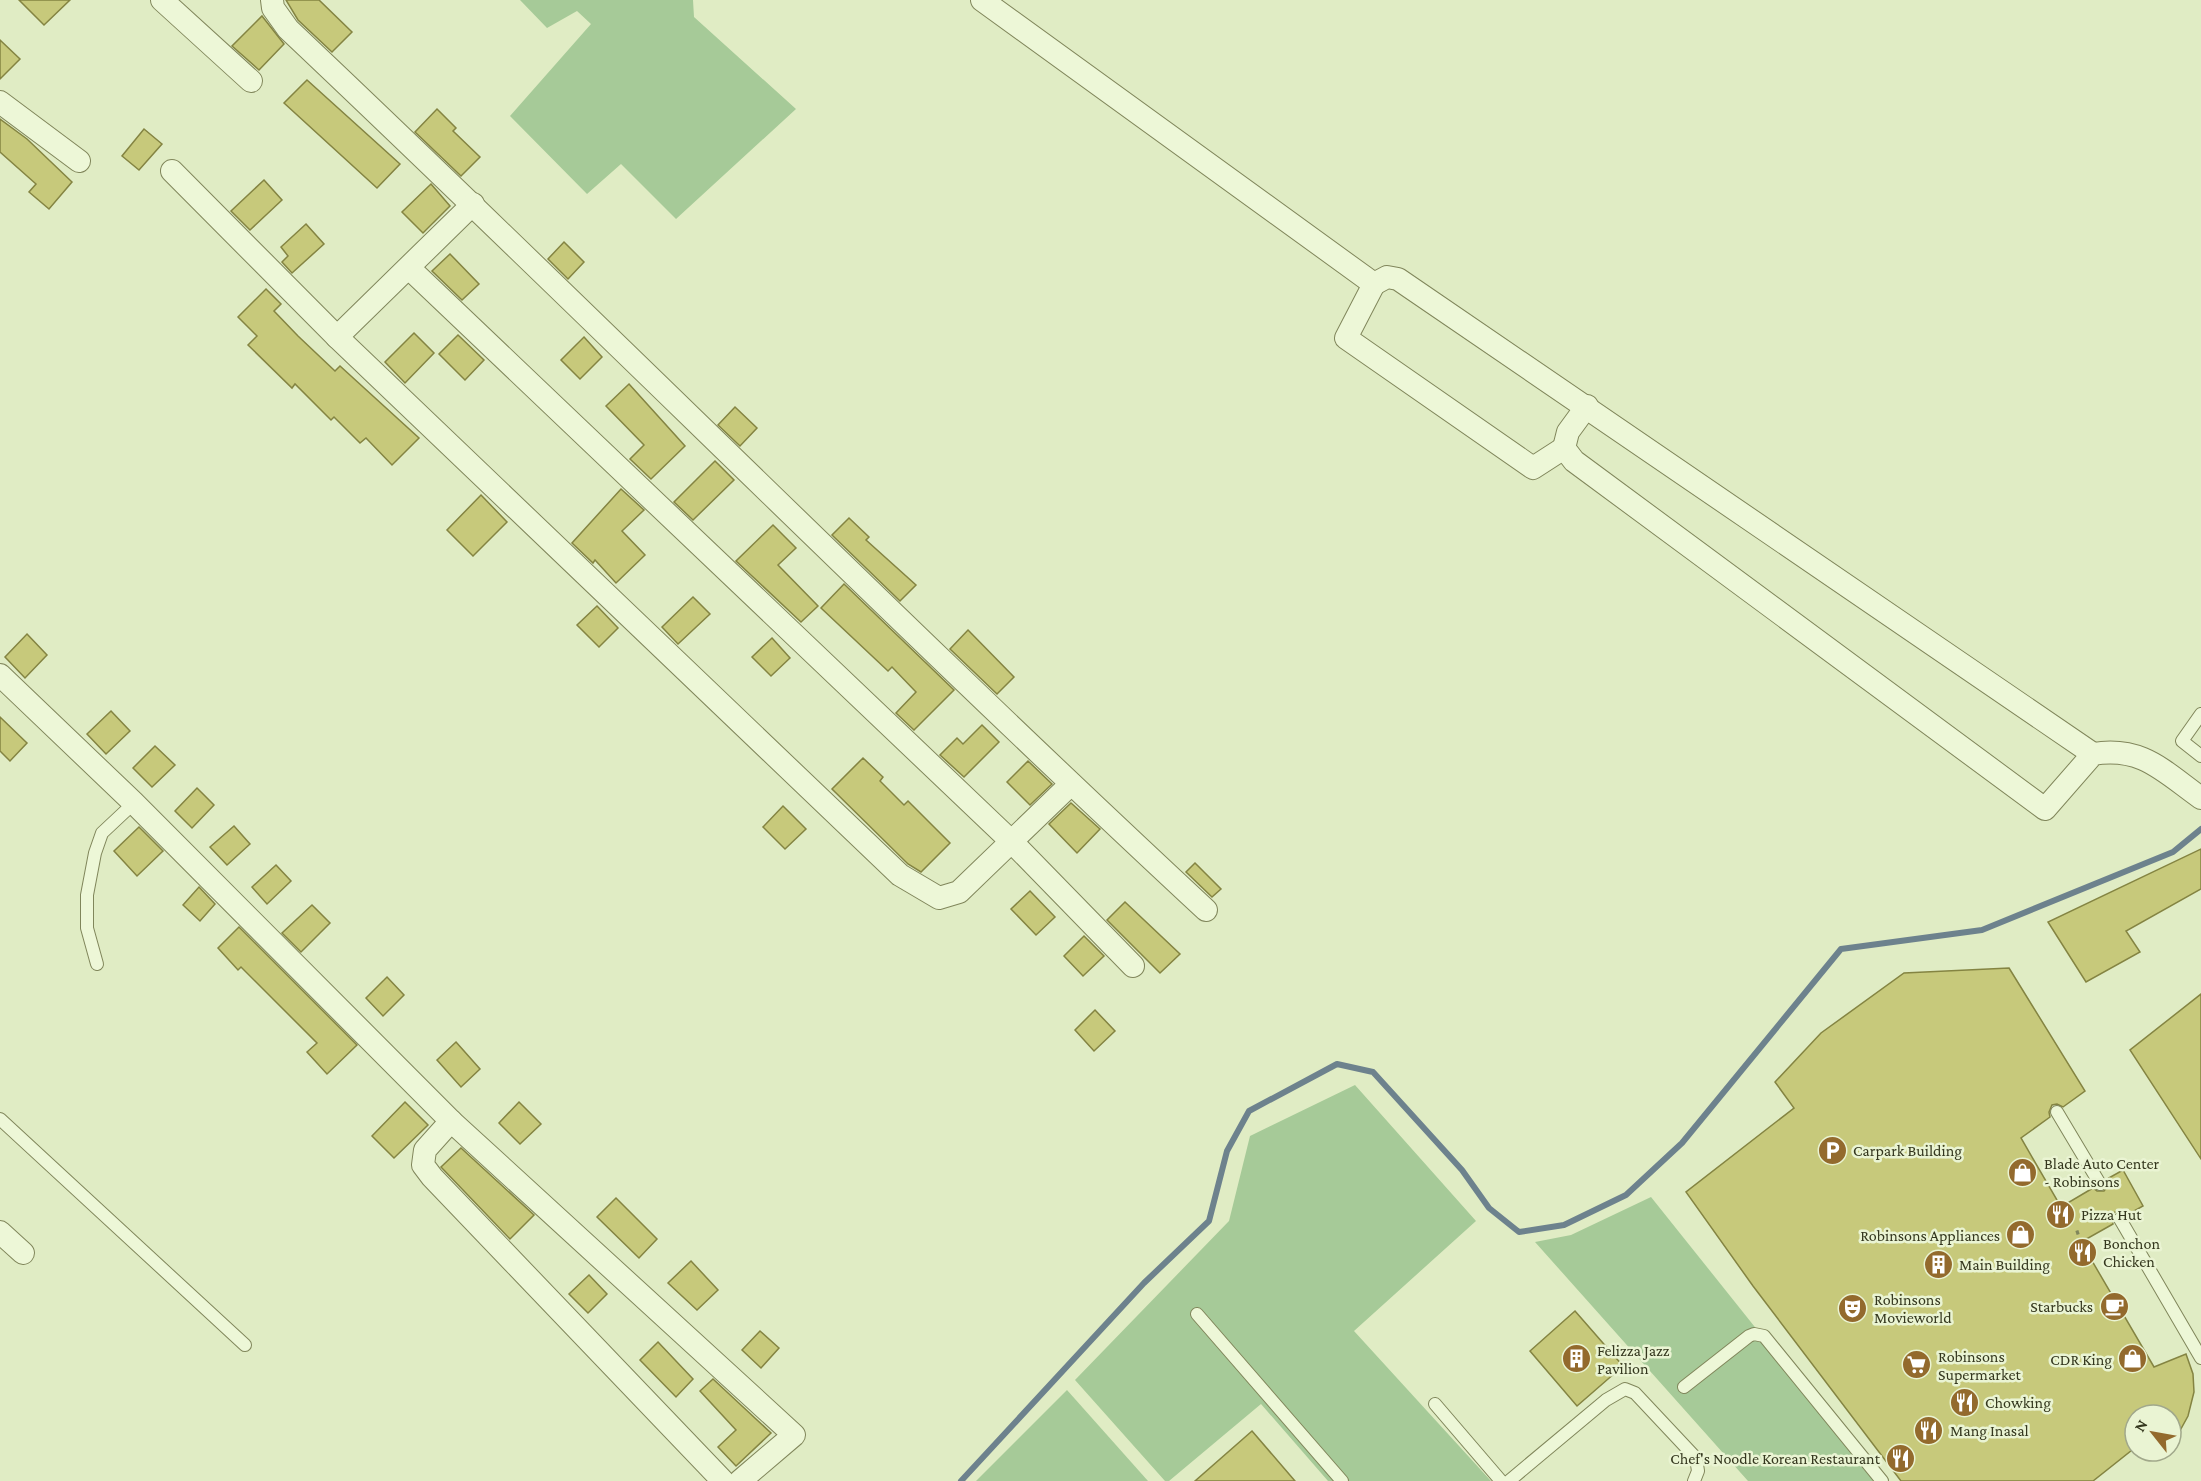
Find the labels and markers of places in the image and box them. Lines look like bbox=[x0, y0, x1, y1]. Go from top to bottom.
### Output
parking icon: Carpark Building bbox=[1816, 1134, 1848, 1166]
place label: Carpark Building bbox=[1853, 1142, 1962, 1160]
place label: Blade Auto Center - Robinsons bbox=[2044, 1155, 2160, 1190]
shop icon: Blade Auto Center - Robinsons bbox=[2007, 1156, 2039, 1188]
restaurant icon: Pizza Hut bbox=[2044, 1198, 2076, 1230]
place label: Pizza Hut bbox=[2081, 1206, 2142, 1223]
shop icon: Robinsons Appliances bbox=[2005, 1219, 2037, 1251]
place label: Robinsons Appliances bbox=[1860, 1227, 2000, 1245]
place label: Bonchon Chicken bbox=[2103, 1235, 2160, 1270]
restaurant icon: Bonchon Chicken bbox=[2066, 1236, 2098, 1268]
building icon: Main Building bbox=[1922, 1248, 1954, 1280]
place label: Main Building bbox=[1959, 1256, 2050, 1274]
cafe icon: Starbucks bbox=[2098, 1290, 2130, 1322]
place label: Robinsons Movieworld bbox=[1874, 1291, 1952, 1326]
theatre icon: Robinsons Movieworld bbox=[1837, 1292, 1869, 1324]
place label: Starbucks bbox=[2030, 1298, 2093, 1315]
place label: Felizza Jazz Pavilion bbox=[1597, 1342, 1670, 1377]
building icon: Felizza Jazz Pavilion bbox=[1560, 1343, 1592, 1375]
shop icon: CDR King bbox=[2117, 1343, 2149, 1375]
place label: Robinsons Supermarket bbox=[1938, 1348, 2021, 1384]
supermarket icon: Robinsons Supermarket bbox=[1901, 1349, 1933, 1381]
place label: CDR King bbox=[2050, 1351, 2112, 1369]
restaurant icon: Chowking bbox=[1948, 1386, 1980, 1418]
place label: Chowking bbox=[1985, 1394, 2051, 1412]
restaurant icon: Mang Inasal bbox=[1913, 1414, 1945, 1446]
place label: Mang Inasal bbox=[1950, 1422, 2029, 1440]
restaurant icon: Chef's Noodle Korean Restaurant bbox=[1885, 1442, 1917, 1474]
place label: Chef's Noodle Korean Restaurant bbox=[1670, 1450, 1881, 1467]

